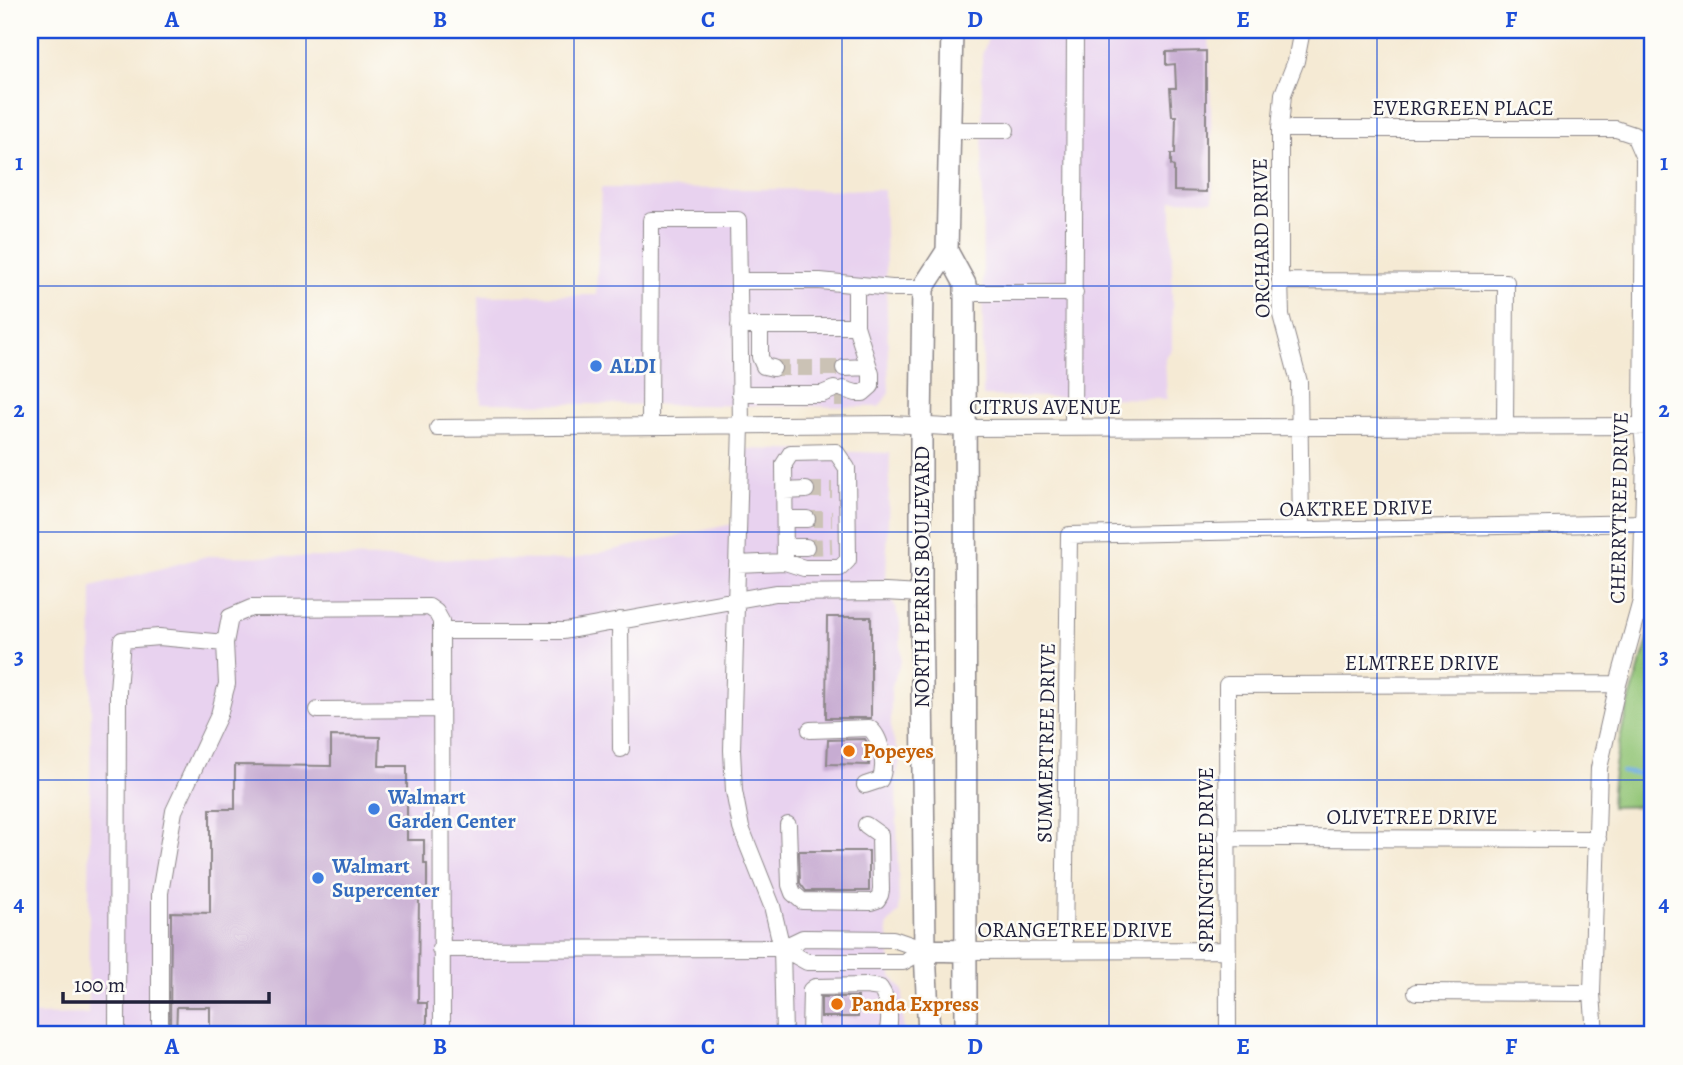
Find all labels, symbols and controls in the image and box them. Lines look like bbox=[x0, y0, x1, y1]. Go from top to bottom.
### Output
text: A bbox=[164, 4, 180, 35]
text: B bbox=[433, 4, 447, 35]
text: C bbox=[701, 4, 715, 35]
text: D bbox=[967, 4, 983, 35]
text: E bbox=[1236, 4, 1250, 35]
text: F bbox=[1505, 4, 1518, 35]
street label: EVERGREEN PLACE bbox=[1372, 94, 1554, 122]
text: 1 bbox=[15, 147, 23, 178]
text: 1 bbox=[1660, 147, 1668, 178]
street label: ORCHARD DRIVE bbox=[1246, 158, 1276, 318]
place label: ALDI bbox=[609, 352, 656, 380]
marker: ALDI bbox=[588, 358, 604, 374]
street label: CITRUS AVENUE bbox=[969, 393, 1121, 421]
text: 2 bbox=[13, 394, 25, 425]
text: 2 bbox=[1658, 394, 1670, 425]
street label: CHERRYTREE DRIVE bbox=[1603, 412, 1635, 604]
street label: NORTH PERRIS BOULEVARD bbox=[908, 446, 936, 708]
street label: OAKTREE DRIVE bbox=[1279, 493, 1433, 523]
text: 3 bbox=[14, 641, 24, 672]
text: 3 bbox=[1659, 641, 1669, 672]
street label: SUMMERTREE DRIVE bbox=[1030, 643, 1062, 843]
street label: ELMTREE DRIVE bbox=[1345, 649, 1499, 677]
place label: Popeyes bbox=[863, 737, 934, 765]
marker: Popeyes bbox=[841, 743, 857, 759]
street label: SPRINGTREE DRIVE bbox=[1192, 767, 1220, 953]
place label: Walmart Garden Center bbox=[387, 783, 516, 835]
marker: Walmart Garden Center bbox=[366, 801, 382, 817]
street label: OLIVETREE DRIVE bbox=[1326, 803, 1498, 831]
place label: Walmart Supercenter bbox=[331, 852, 440, 904]
marker: Walmart Supercenter bbox=[310, 870, 326, 886]
text: 4 bbox=[14, 888, 25, 919]
text: 4 bbox=[1659, 888, 1670, 919]
street label: ORANGETREE DRIVE bbox=[978, 916, 1172, 944]
scale bar bbox=[63, 960, 270, 1004]
text: 100 m bbox=[74, 971, 125, 999]
place label: Panda Express bbox=[851, 990, 979, 1018]
marker: Panda Express bbox=[829, 996, 845, 1012]
text: A bbox=[164, 1031, 180, 1062]
text: B bbox=[433, 1031, 447, 1062]
text: C bbox=[701, 1031, 715, 1062]
text: D bbox=[967, 1031, 983, 1062]
text: E bbox=[1236, 1031, 1250, 1062]
text: F bbox=[1505, 1031, 1518, 1062]

